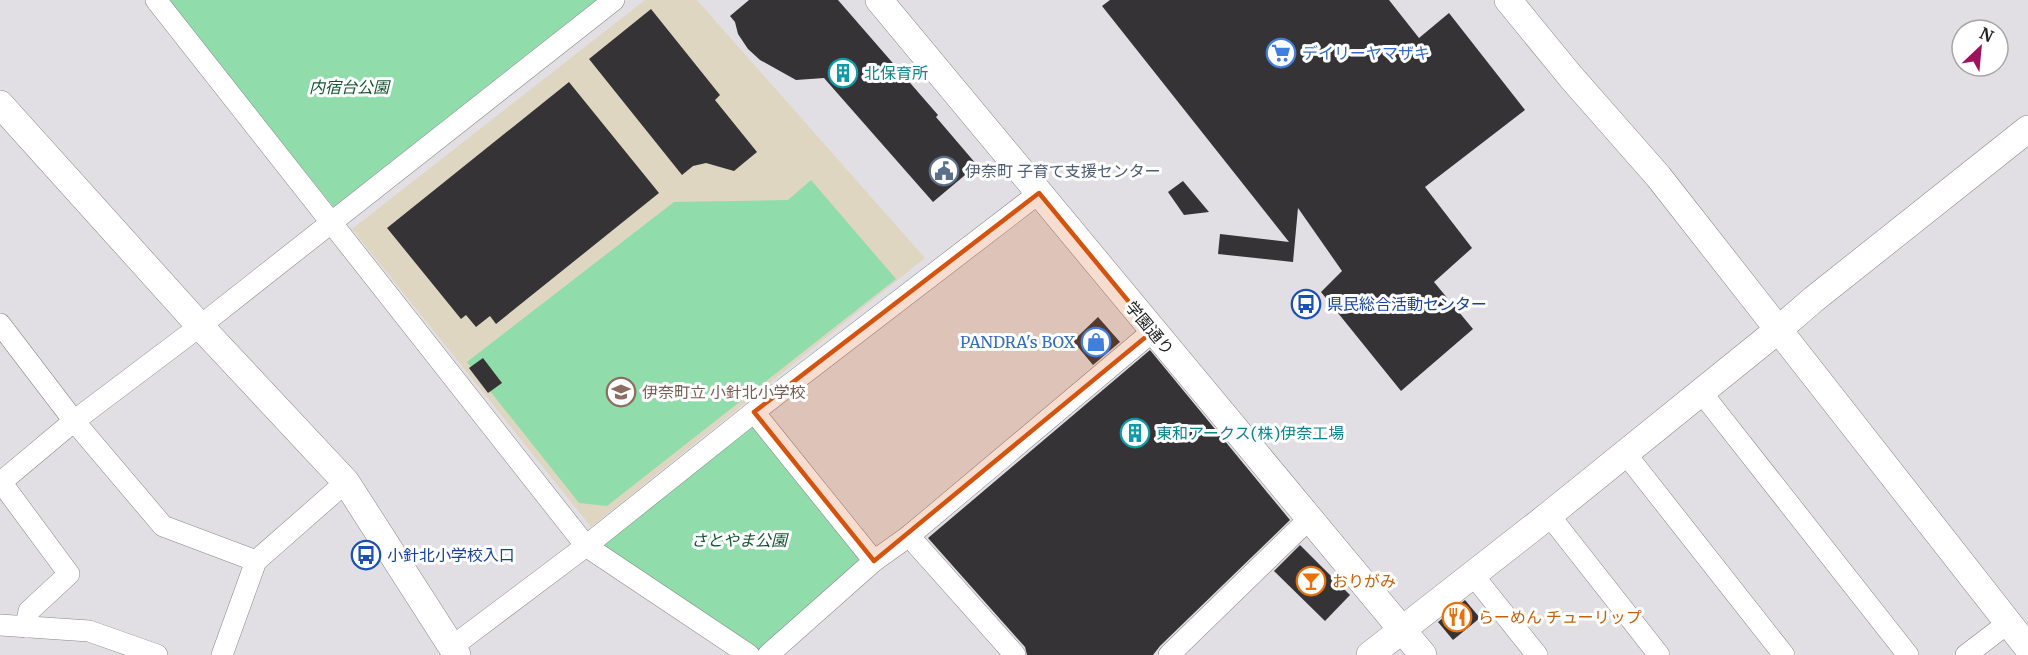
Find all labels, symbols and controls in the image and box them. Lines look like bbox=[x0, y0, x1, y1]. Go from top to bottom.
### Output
north arrow bbox=[1950, 18, 2010, 78]
text: N bbox=[1977, 23, 1997, 46]
supermarket icon: デイリーヤマザキ bbox=[1265, 37, 1297, 69]
place label: デイリーヤマザキ bbox=[1302, 43, 1430, 63]
building icon: 北保育所 bbox=[827, 57, 859, 89]
place label: 北保育所 bbox=[864, 63, 928, 83]
park label: 内宿台公園 bbox=[309, 77, 391, 97]
public building icon: 伊奈町 子育て支援センター bbox=[928, 155, 960, 187]
place label: 伊奈町 子育て支援センター bbox=[965, 161, 1161, 181]
bus stop icon: 県民総合活動センター bbox=[1290, 288, 1322, 320]
place label: 県民総合活動センター bbox=[1327, 294, 1487, 314]
street label: 学園通り bbox=[1122, 297, 1178, 359]
shop icon: PANDRA's BOX bbox=[1080, 326, 1112, 358]
place label: PANDRA's BOX bbox=[960, 332, 1076, 352]
school or university icon: 伊奈町立 小針北小学校 bbox=[605, 376, 637, 408]
place label: 伊奈町立 小針北小学校 bbox=[642, 382, 806, 402]
building icon: 東和アークス(株)伊奈工場 bbox=[1119, 417, 1151, 449]
place label: 東和アークス(株)伊奈工場 bbox=[1156, 423, 1344, 443]
park label: さとやま公園 bbox=[691, 530, 789, 550]
bus stop icon: 小針北小学校入口 bbox=[350, 539, 382, 571]
place label: 小針北小学校入口 bbox=[387, 545, 515, 565]
bar icon: おりがみ bbox=[1295, 565, 1327, 597]
place label: おりがみ bbox=[1332, 571, 1396, 591]
restaurant icon: らーめん チューリップ bbox=[1441, 601, 1473, 633]
place label: らーめん チューリップ bbox=[1478, 607, 1642, 627]

